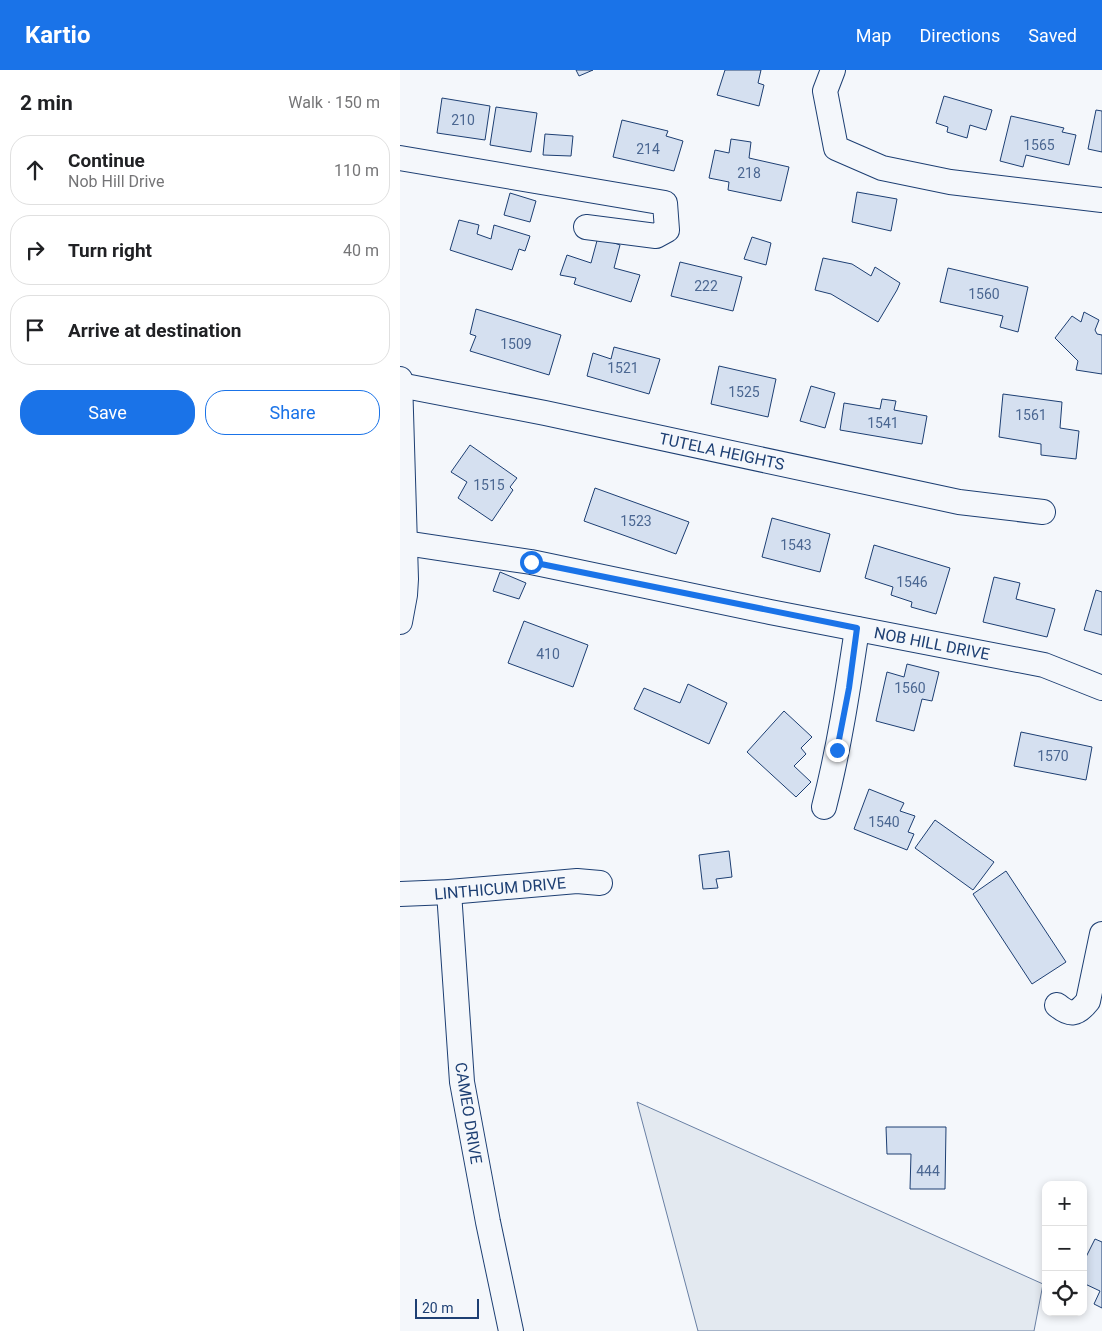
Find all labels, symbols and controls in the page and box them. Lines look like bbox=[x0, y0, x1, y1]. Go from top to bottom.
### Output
text: Kartio bbox=[25, 21, 91, 49]
text: Map bbox=[856, 25, 891, 46]
text: Directions bbox=[919, 25, 1000, 46]
text: Saved bbox=[1028, 25, 1077, 46]
text: 2 min bbox=[20, 91, 73, 115]
text: Walk · 150 m bbox=[288, 93, 380, 112]
house number: 210 bbox=[451, 112, 475, 128]
house number: 1565 bbox=[1023, 137, 1055, 153]
house number: 214 bbox=[636, 141, 660, 157]
text: Continue bbox=[68, 149, 145, 172]
icon: ahead bbox=[21, 156, 49, 184]
text: 110 m bbox=[334, 161, 379, 180]
house number: 218 bbox=[737, 165, 761, 181]
text: Nob Hill Drive bbox=[68, 172, 165, 191]
icon: right bbox=[21, 236, 49, 264]
text: Turn right bbox=[68, 239, 152, 262]
text: 40 m bbox=[343, 241, 379, 260]
house number: 222 bbox=[694, 278, 718, 294]
house number: 1560 bbox=[968, 286, 1000, 302]
icon: arrive bbox=[21, 316, 49, 344]
text: Arrive at destination bbox=[68, 319, 241, 342]
house number: 1509 bbox=[500, 336, 532, 352]
house number: 1521 bbox=[607, 360, 639, 376]
house number: 1525 bbox=[728, 384, 760, 400]
button: Save bbox=[20, 390, 195, 435]
button: Share bbox=[205, 390, 380, 435]
house number: 1561 bbox=[1015, 407, 1047, 423]
house number: 1541 bbox=[867, 415, 899, 431]
street label: TUTELA HEIGHTS bbox=[658, 429, 786, 474]
house number: 1515 bbox=[473, 477, 505, 493]
house number: 1523 bbox=[620, 513, 652, 529]
house number: 1543 bbox=[780, 537, 812, 553]
route start bbox=[520, 551, 543, 574]
house number: 1546 bbox=[896, 574, 928, 590]
street label: NOB HILL DRIVE bbox=[873, 623, 991, 664]
house number: 410 bbox=[536, 646, 560, 662]
house number: 1560 bbox=[894, 680, 926, 696]
route end bbox=[826, 739, 849, 762]
house number: 1570 bbox=[1037, 748, 1069, 764]
house number: 1540 bbox=[868, 814, 900, 830]
street label: LINTHICUM DRIVE bbox=[433, 873, 567, 904]
street label: CAMEO DRIVE bbox=[451, 1061, 486, 1165]
house number: 444 bbox=[916, 1163, 940, 1179]
map controls bbox=[1042, 1181, 1087, 1316]
button: + bbox=[1042, 1181, 1087, 1226]
button: − bbox=[1042, 1226, 1087, 1271]
button: locate bbox=[1042, 1271, 1087, 1316]
scale bar bbox=[415, 1296, 479, 1319]
text: 20 m bbox=[422, 1300, 454, 1316]

